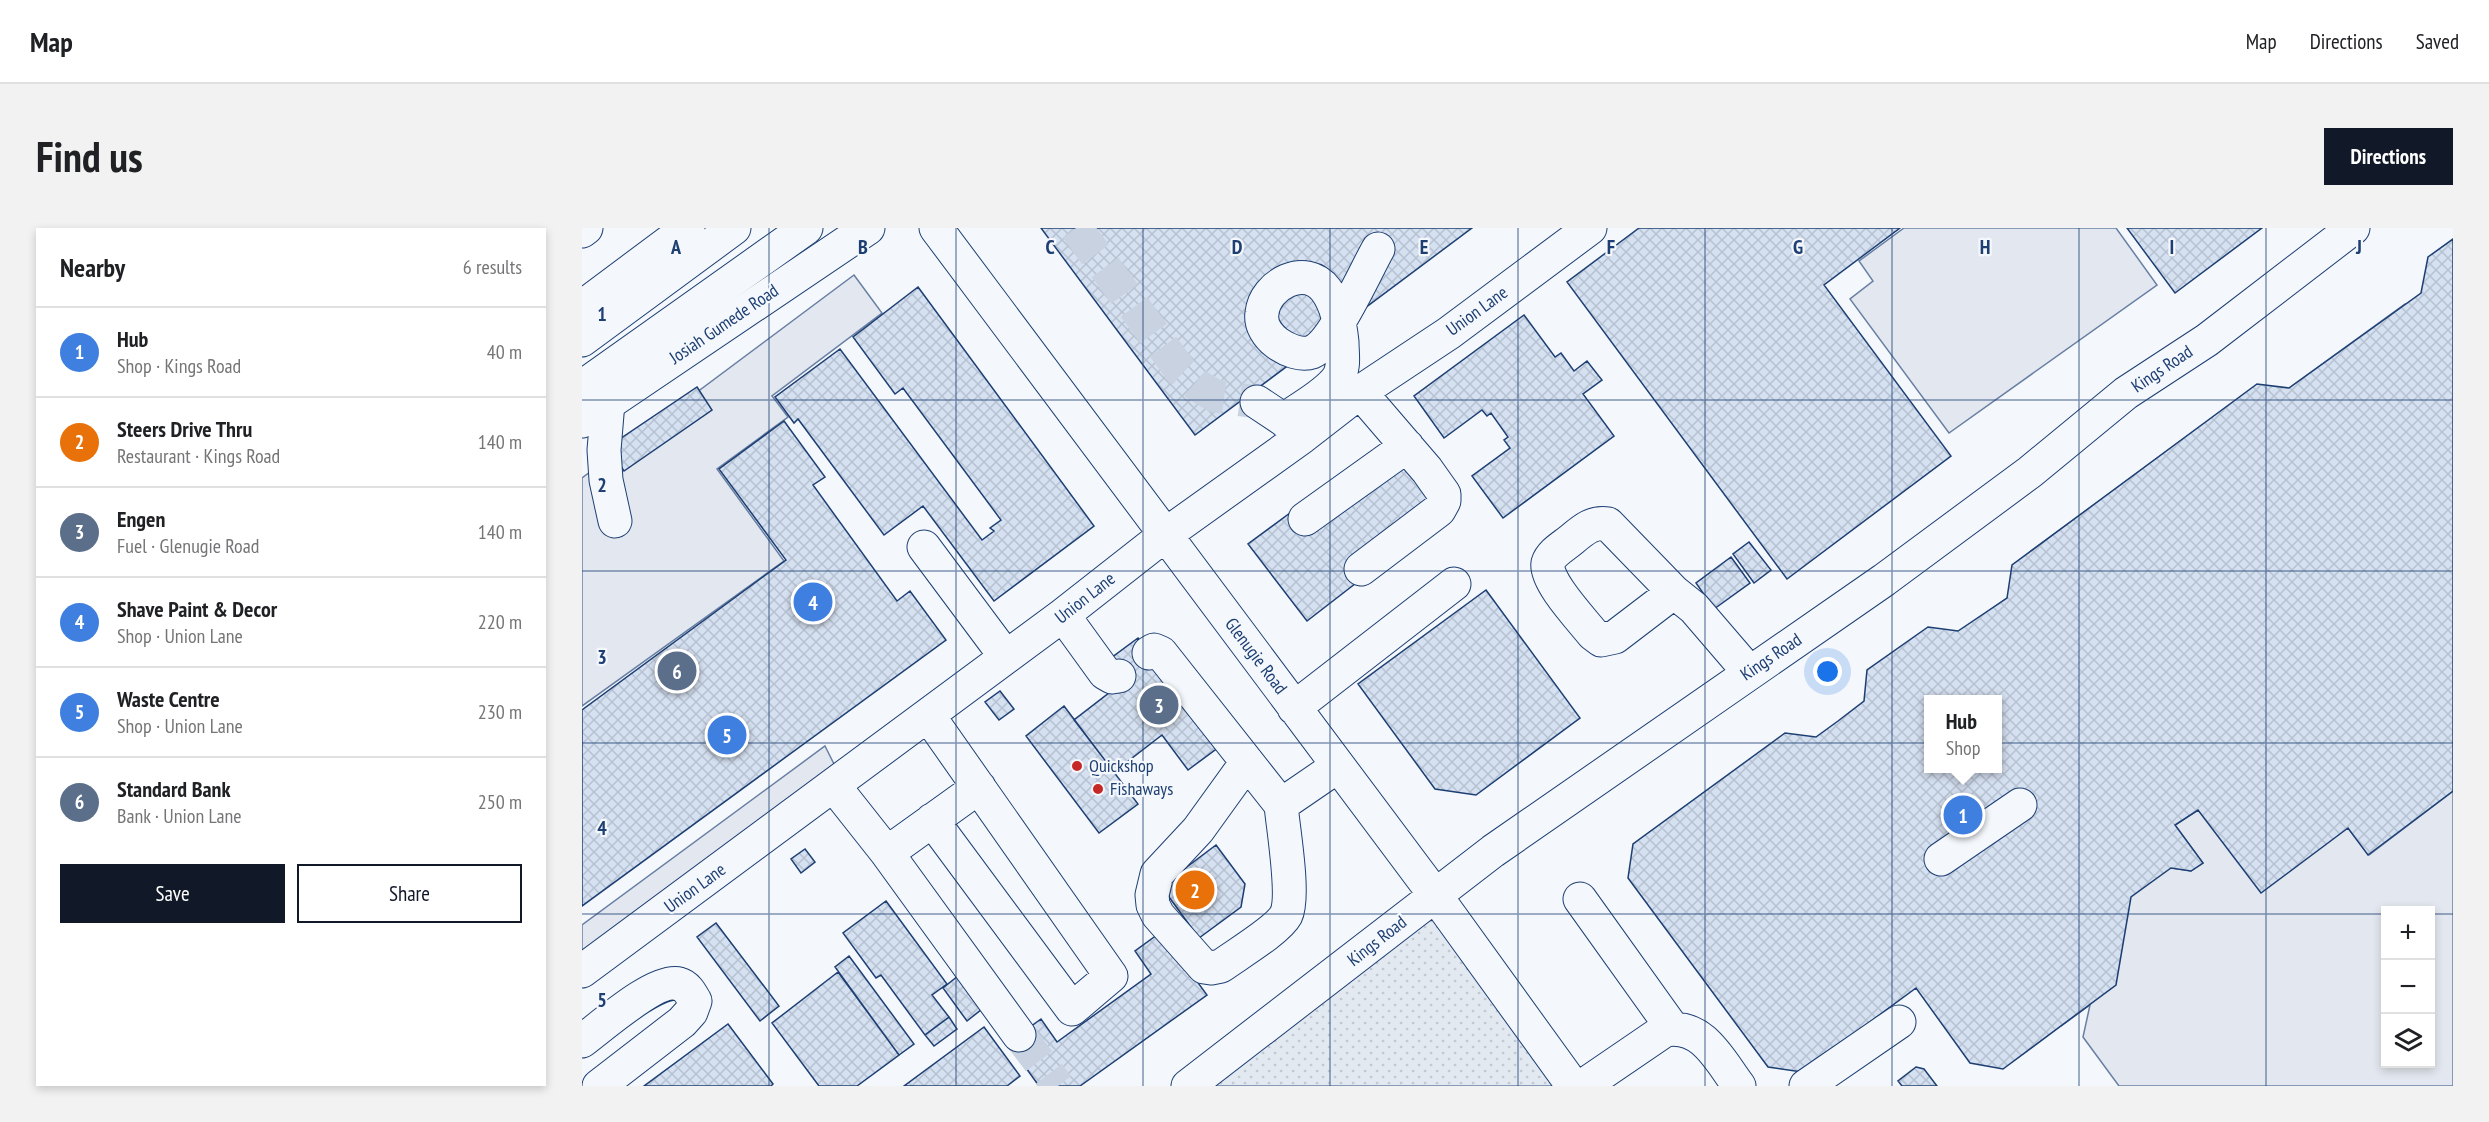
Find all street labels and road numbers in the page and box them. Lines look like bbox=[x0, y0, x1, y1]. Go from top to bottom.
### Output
street label: Josiah Gumede Road bbox=[664, 279, 783, 369]
street label: Union Lane bbox=[1441, 281, 1512, 341]
street label: Kings Road bbox=[2127, 340, 2197, 397]
street label: Union Lane bbox=[1050, 567, 1120, 628]
street label: Glenugie Road bbox=[1220, 613, 1293, 698]
street label: Kings Road bbox=[1736, 628, 1806, 685]
street label: Union Lane bbox=[659, 858, 730, 918]
street label: Kings Road bbox=[1342, 910, 1411, 971]

